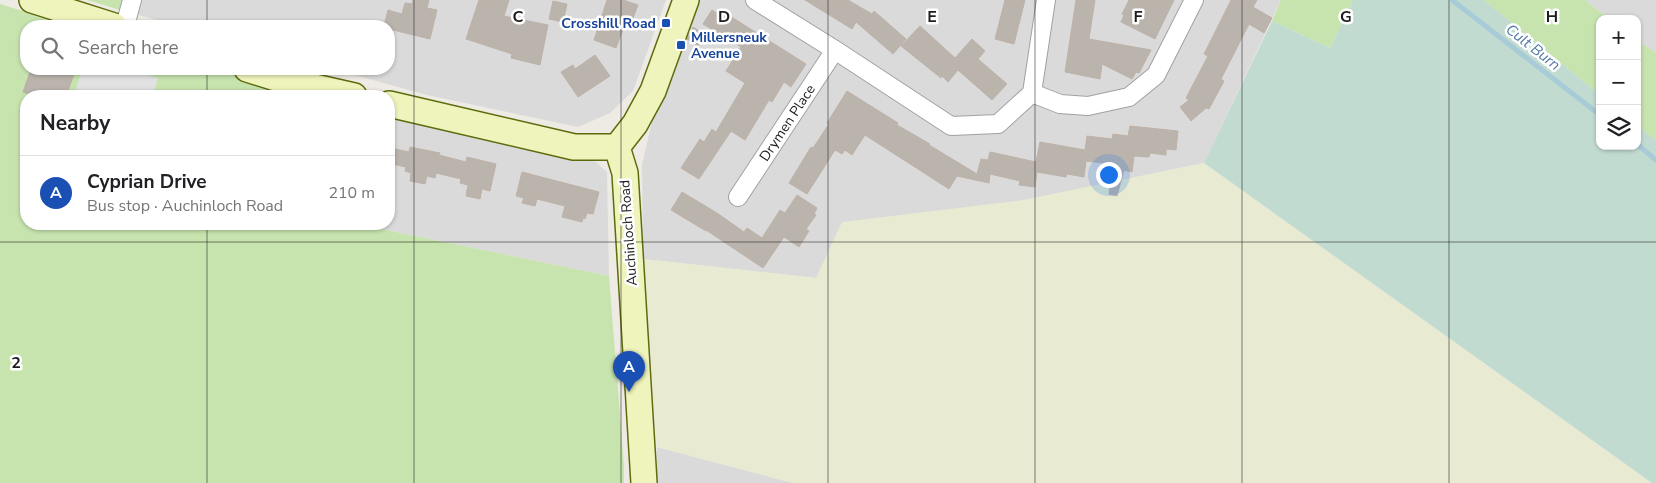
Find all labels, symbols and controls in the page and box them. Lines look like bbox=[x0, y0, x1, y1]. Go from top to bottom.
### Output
text: C bbox=[513, 6, 524, 28]
text: D bbox=[718, 6, 730, 28]
text: E bbox=[927, 6, 937, 28]
text: F bbox=[1134, 6, 1143, 28]
text: G bbox=[1340, 6, 1352, 28]
text: H bbox=[1546, 6, 1558, 28]
place label: Crosshill Road bbox=[561, 14, 656, 33]
map controls bbox=[1596, 15, 1641, 150]
button: + bbox=[1596, 15, 1641, 60]
marker: Crosshill Road bbox=[660, 17, 672, 29]
water label: Cult Burn bbox=[1502, 19, 1564, 75]
search box bbox=[20, 20, 395, 75]
place label: Millersneuk Avenue bbox=[691, 28, 767, 63]
icon: search bbox=[38, 34, 66, 62]
text: Search here bbox=[78, 35, 179, 61]
marker: Millersneuk Avenue bbox=[675, 39, 687, 51]
button: − bbox=[1596, 60, 1641, 105]
street label: Drymen Place bbox=[755, 81, 820, 165]
button: layers bbox=[1596, 105, 1641, 150]
text: Nearby bbox=[40, 109, 110, 137]
your location bbox=[1096, 162, 1122, 188]
text: Cyprian Drive bbox=[87, 169, 207, 195]
street label: Auchinloch Road bbox=[615, 179, 642, 287]
text: A bbox=[50, 182, 62, 204]
text: 210 m bbox=[328, 182, 375, 204]
text: Bus stop · Auchinloch Road bbox=[87, 195, 283, 217]
pin: A bbox=[613, 351, 645, 392]
text: 2 bbox=[11, 352, 21, 374]

